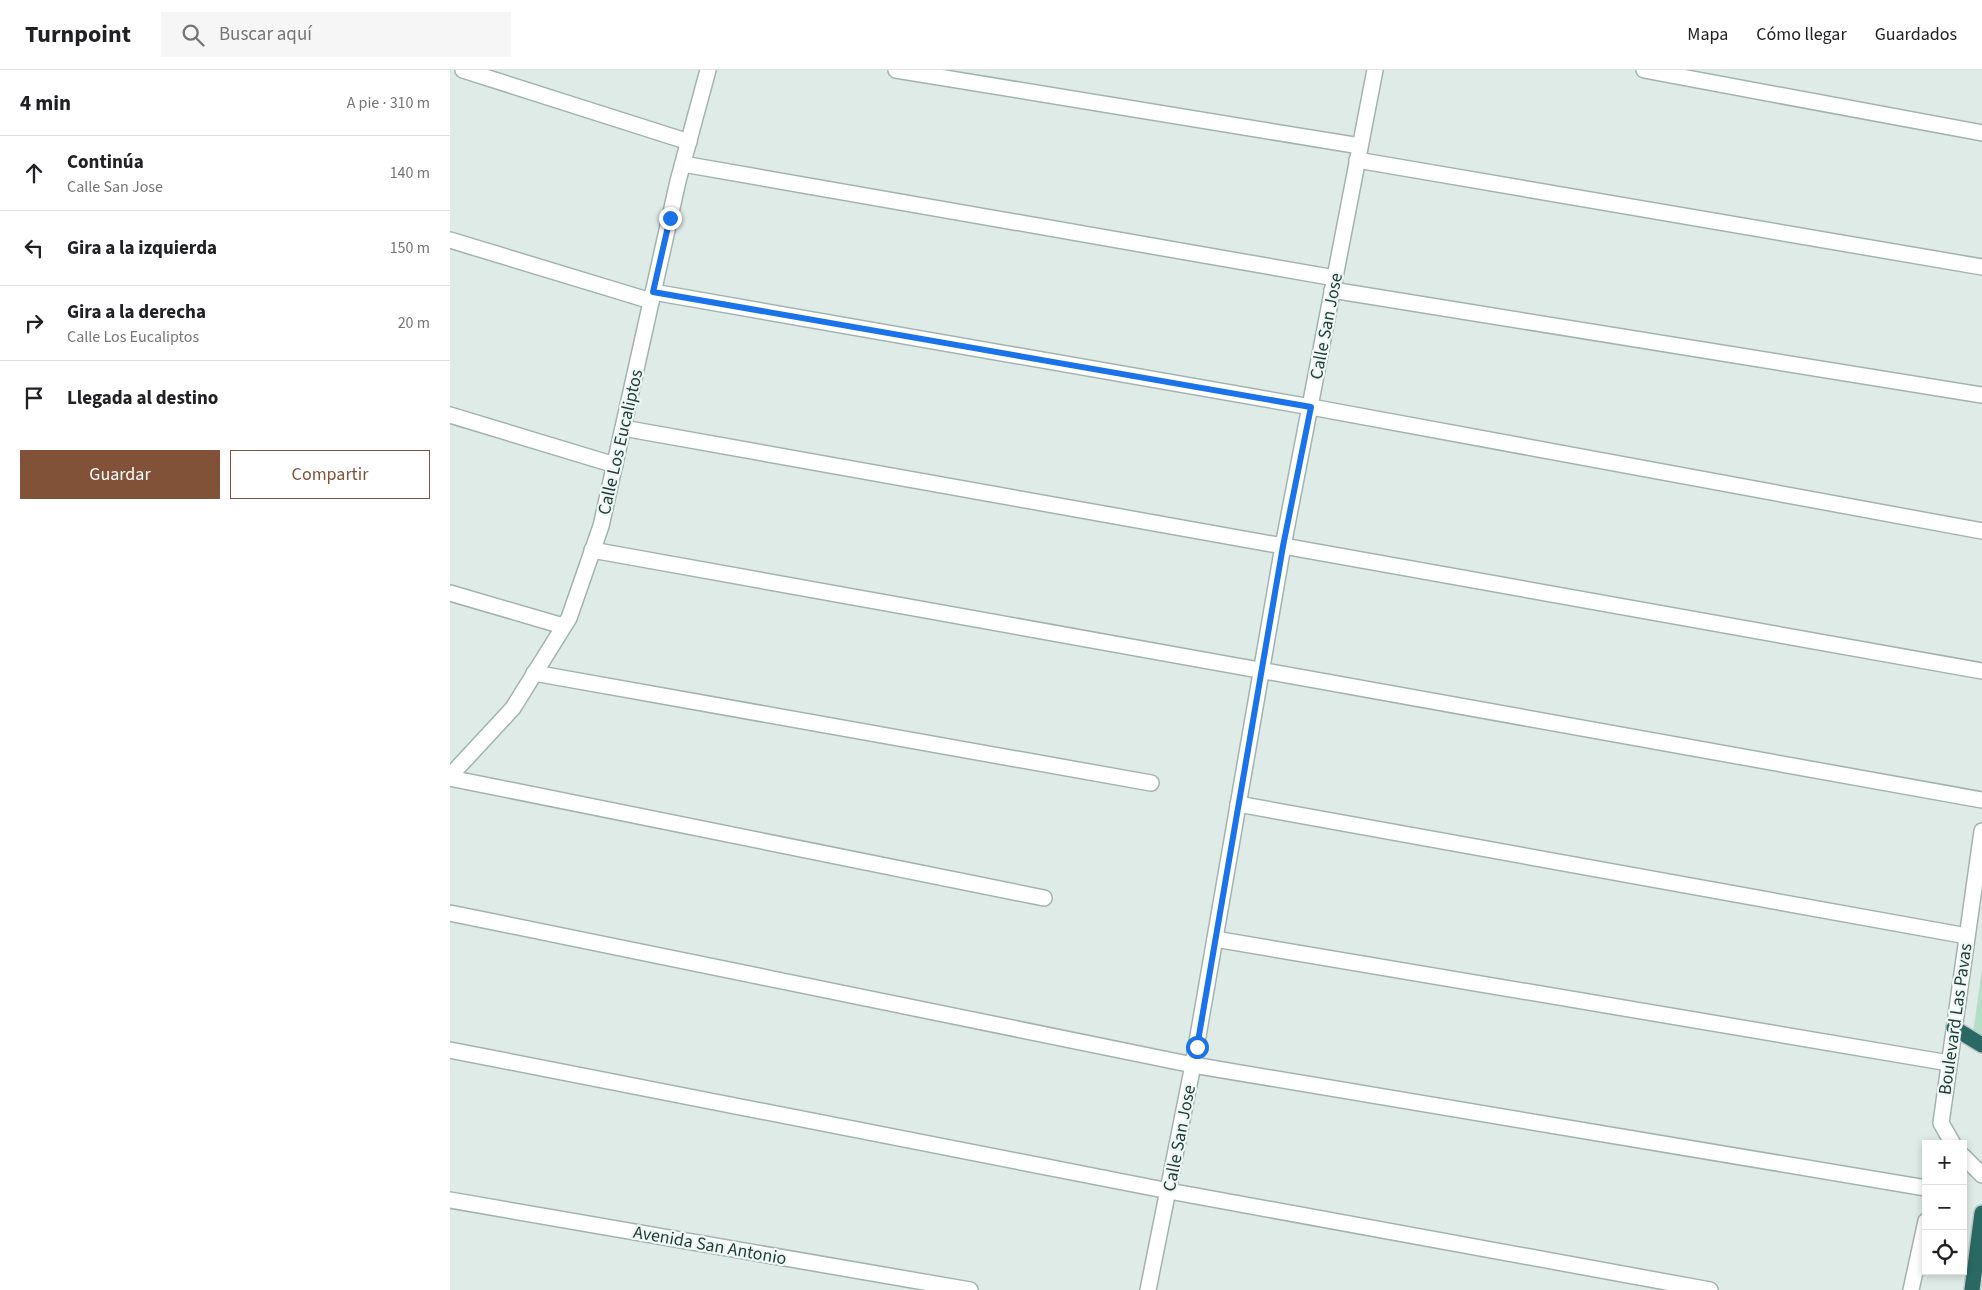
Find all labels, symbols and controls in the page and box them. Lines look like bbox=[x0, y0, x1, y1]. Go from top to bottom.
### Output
search box bbox=[161, 12, 511, 57]
text: Turnpoint bbox=[25, 17, 131, 52]
icon: search bbox=[179, 21, 207, 49]
text: Buscar aquí bbox=[219, 21, 312, 48]
text: Mapa bbox=[1687, 22, 1728, 47]
text: Cómo llegar bbox=[1756, 22, 1847, 47]
text: Guardados bbox=[1875, 22, 1957, 47]
text: 4 min bbox=[20, 88, 71, 118]
text: A pie · 310 m bbox=[347, 92, 430, 114]
text: Continúa bbox=[67, 149, 144, 176]
icon: ahead bbox=[20, 159, 48, 187]
text: 140 m bbox=[390, 162, 430, 184]
text: Calle San Jose bbox=[67, 176, 163, 198]
route end bbox=[659, 207, 682, 230]
icon: left bbox=[20, 234, 48, 262]
text: Gira a la izquierda bbox=[67, 235, 217, 262]
text: 150 m bbox=[390, 237, 430, 259]
street label: Calle San Jose bbox=[1304, 271, 1349, 381]
text: Gira a la derecha bbox=[67, 299, 206, 326]
icon: right bbox=[20, 309, 48, 337]
text: 20 m bbox=[398, 312, 430, 334]
text: Calle Los Eucaliptos bbox=[67, 326, 199, 348]
street label: Calle Los Eucaliptos bbox=[592, 367, 649, 517]
icon: arrive bbox=[20, 384, 48, 412]
text: Llegada al destino bbox=[67, 385, 218, 412]
button: Guardar bbox=[20, 450, 220, 499]
button: Compartir bbox=[230, 450, 430, 499]
street label: Boulevard Las Pavas bbox=[1932, 942, 1978, 1096]
route start bbox=[1186, 1036, 1209, 1059]
street label: Calle San Jose bbox=[1157, 1083, 1202, 1193]
map controls bbox=[1922, 1140, 1967, 1275]
button: + bbox=[1922, 1140, 1967, 1185]
button: − bbox=[1922, 1185, 1967, 1230]
street label: Avenida San Antonio bbox=[631, 1220, 789, 1271]
button: locate bbox=[1922, 1230, 1967, 1275]

